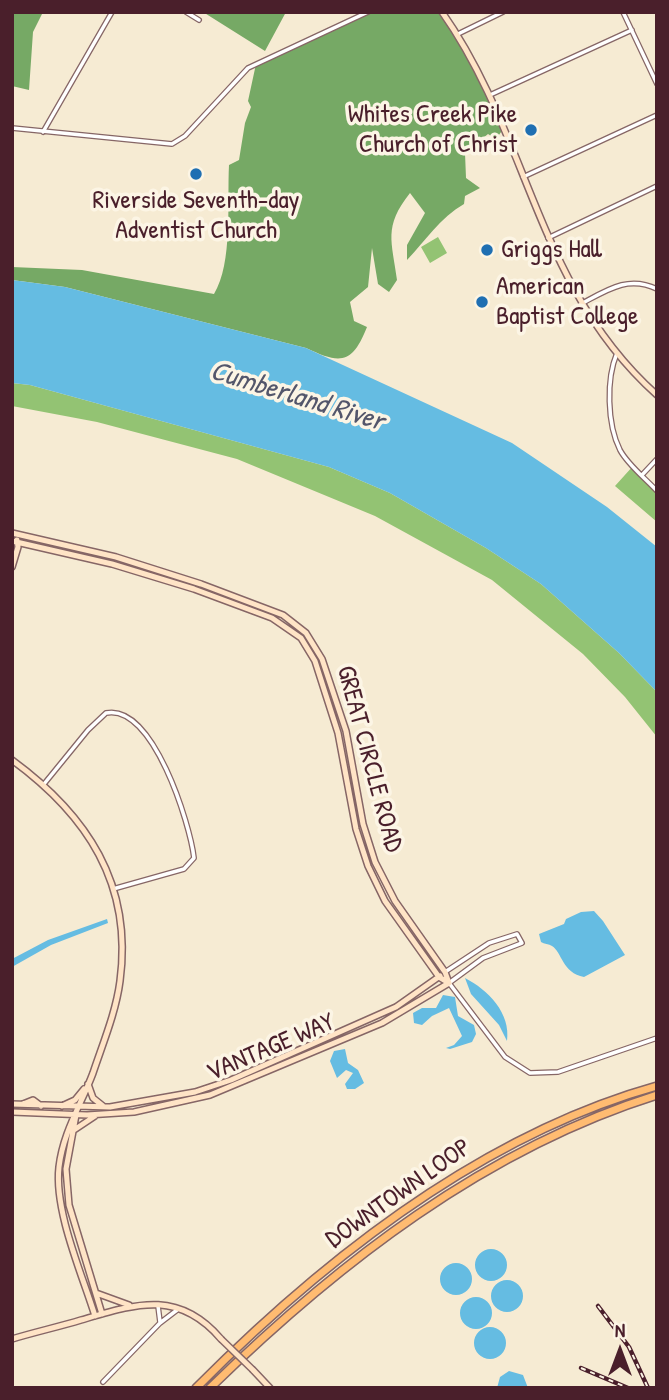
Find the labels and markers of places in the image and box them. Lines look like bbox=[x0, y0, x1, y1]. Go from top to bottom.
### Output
place label: Whites Creek Pike Church of Christ bbox=[348, 99, 517, 160]
marker: Whites Creek Pike Church of Christ bbox=[523, 122, 539, 138]
marker: Riverside Seventh-day Adventist Church bbox=[188, 166, 204, 182]
place label: Riverside Seventh-day Adventist Church bbox=[92, 185, 300, 246]
place label: Griggs Hall bbox=[501, 234, 602, 266]
marker: Griggs Hall bbox=[479, 242, 495, 258]
place label: American Baptist College bbox=[496, 271, 638, 332]
marker: American Baptist College bbox=[474, 294, 490, 310]

